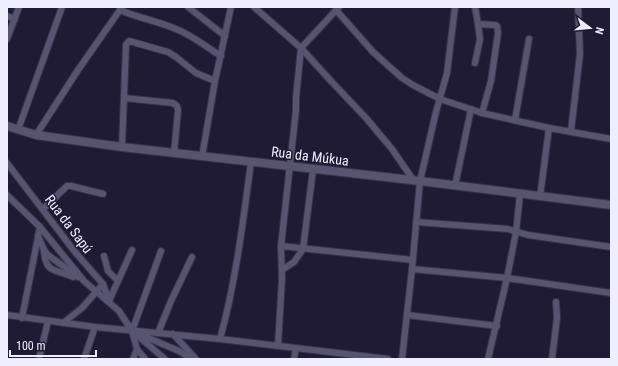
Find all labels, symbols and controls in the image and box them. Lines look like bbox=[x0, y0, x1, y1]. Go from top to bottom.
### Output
north arrow bbox=[570, 8, 610, 48]
text: N bbox=[592, 26, 606, 36]
street label: Rua da Múkua bbox=[270, 143, 350, 169]
street label: Rua da Sapú bbox=[42, 192, 96, 256]
scale bar bbox=[10, 332, 96, 358]
text: 100 m bbox=[16, 339, 46, 353]

